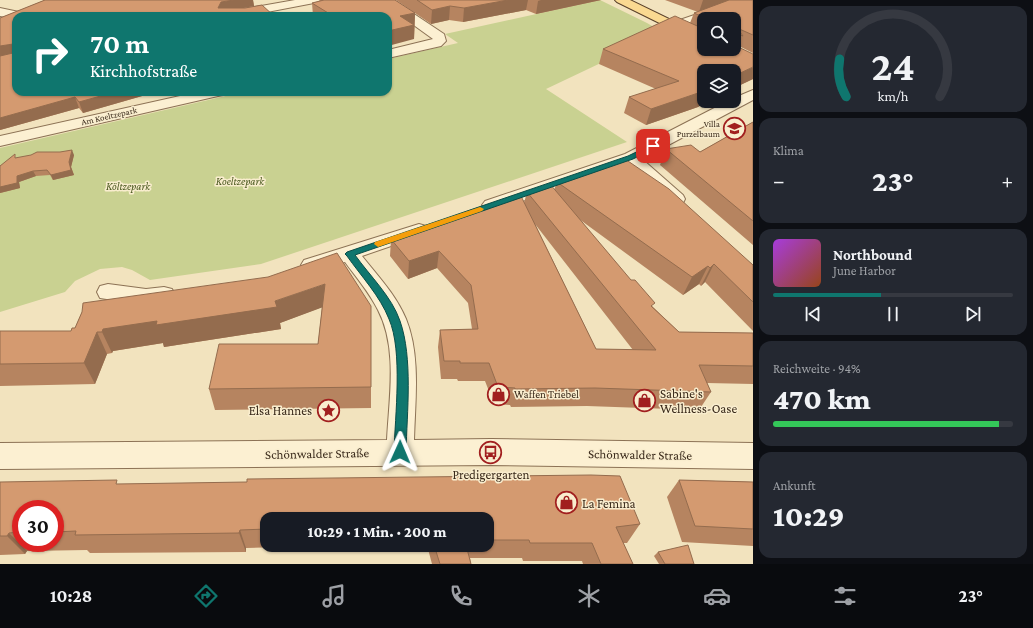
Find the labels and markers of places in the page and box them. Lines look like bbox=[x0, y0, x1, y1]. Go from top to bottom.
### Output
school or university icon: Villa Purzelbaum bbox=[722, 116, 748, 142]
place label: Villa Purzelbaum bbox=[677, 119, 720, 139]
pin bbox=[636, 129, 670, 163]
shop icon: Waffen Triebel bbox=[486, 381, 512, 407]
place label: Sabine's Wellness-Oase bbox=[660, 386, 737, 416]
shop icon: Sabine's Wellness-Oase bbox=[631, 387, 657, 413]
place label: Waffen Triebel bbox=[514, 388, 579, 400]
place icon: Elsa Hannes bbox=[315, 397, 341, 423]
place label: Elsa Hannes bbox=[249, 403, 312, 418]
bus stop icon: Predigergarten bbox=[478, 439, 504, 465]
place label: Predigergarten bbox=[453, 467, 529, 482]
shop icon: La Femina bbox=[553, 490, 579, 516]
place label: La Femina bbox=[582, 496, 636, 511]

